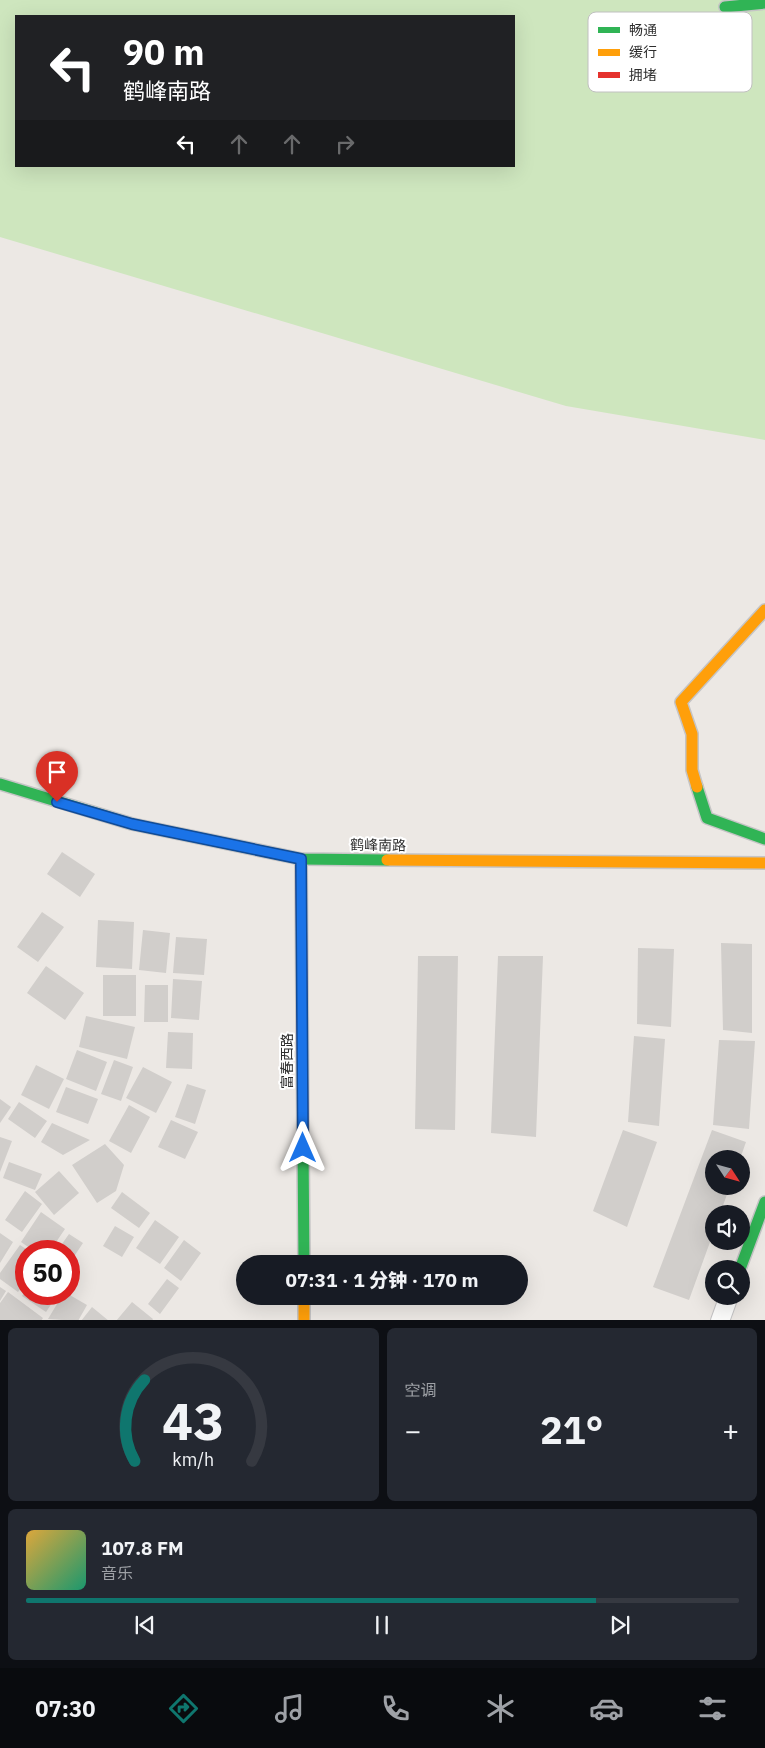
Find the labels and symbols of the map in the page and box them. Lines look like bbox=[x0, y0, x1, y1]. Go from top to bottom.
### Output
legend bbox=[588, 12, 752, 92]
text: 畅通 bbox=[629, 21, 657, 39]
text: 缓行 bbox=[629, 43, 657, 61]
text: 拥堵 bbox=[629, 66, 657, 84]
pin bbox=[36, 751, 78, 802]
street label: 鹤峰南路 bbox=[350, 836, 406, 854]
street label: 富春西路 bbox=[278, 1033, 296, 1089]
position arrow bbox=[276, 1121, 328, 1173]
north arrow bbox=[705, 1150, 750, 1195]
speed limit sign: 50 bbox=[15, 1240, 80, 1305]

